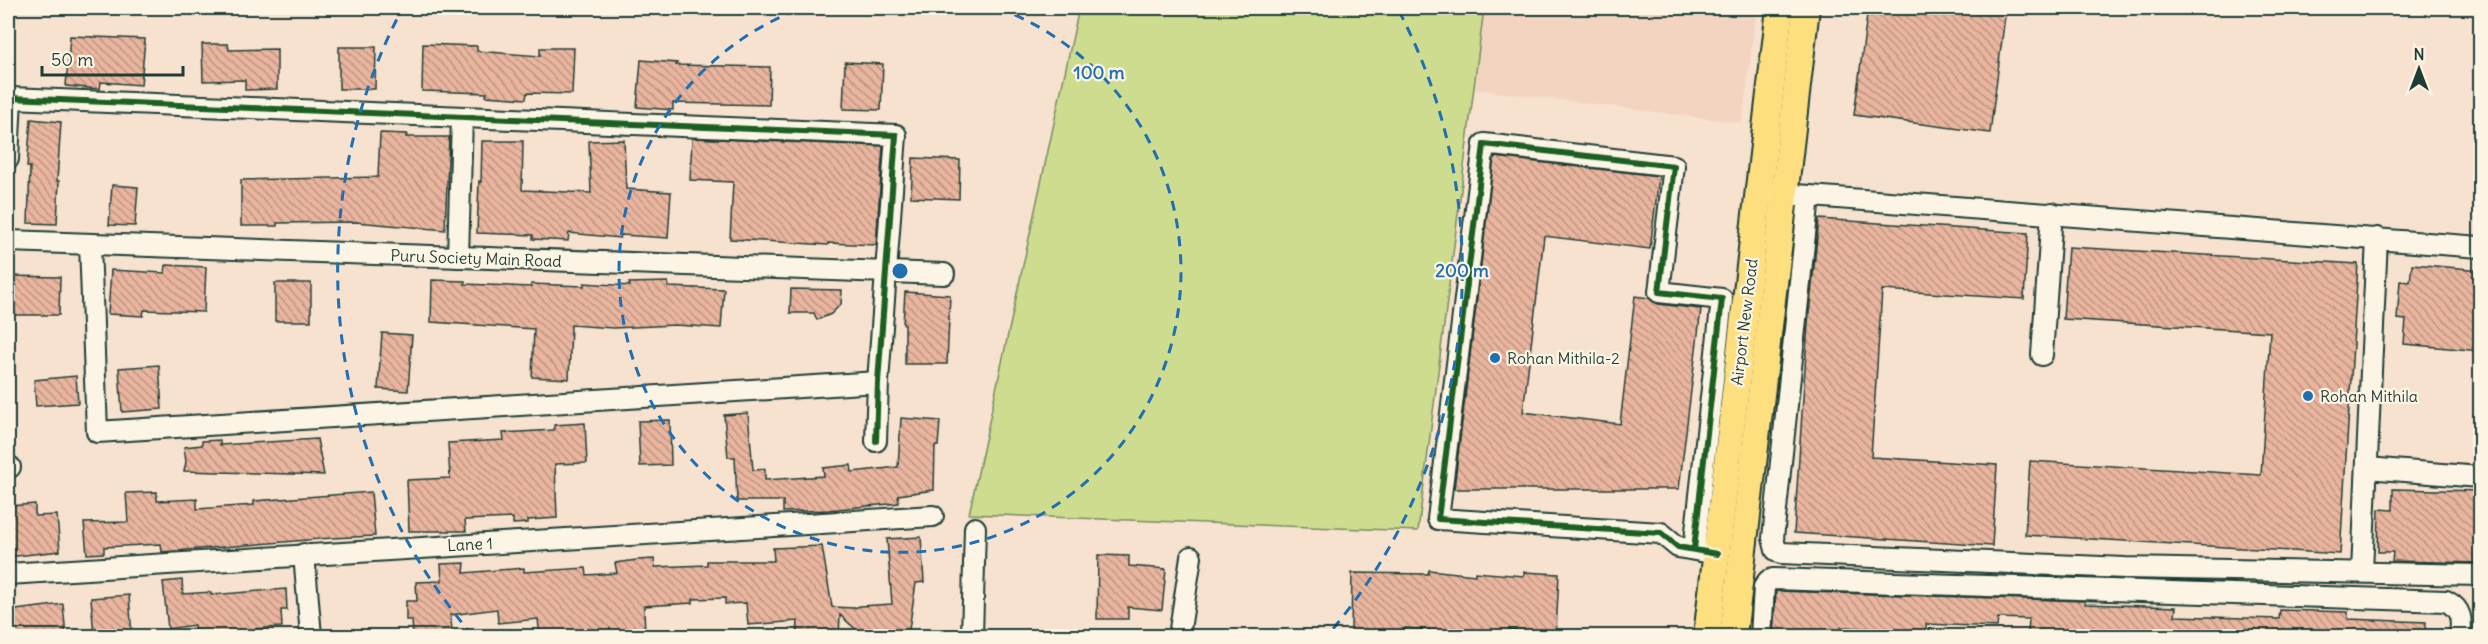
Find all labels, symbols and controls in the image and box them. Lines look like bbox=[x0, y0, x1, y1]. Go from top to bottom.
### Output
scale bar bbox=[42, 39, 183, 77]
north arrow bbox=[2389, 39, 2449, 99]
text: N bbox=[2413, 44, 2425, 64]
text: 50 m bbox=[51, 48, 93, 71]
text: 100 m bbox=[1074, 61, 1125, 84]
street label: Puru Society Main Road bbox=[390, 245, 562, 271]
street label: Airport New Road bbox=[1726, 257, 1762, 387]
text: 200 m bbox=[1435, 259, 1489, 282]
centre of rings bbox=[890, 261, 910, 281]
place label: Rohan Mithila-2 bbox=[1507, 348, 1620, 368]
marker: Rohan Mithila-2 bbox=[1488, 351, 1502, 365]
place label: Rohan Mithila bbox=[2320, 386, 2418, 406]
marker: Rohan Mithila bbox=[2301, 389, 2315, 403]
street label: Lane 1 bbox=[447, 533, 493, 555]

